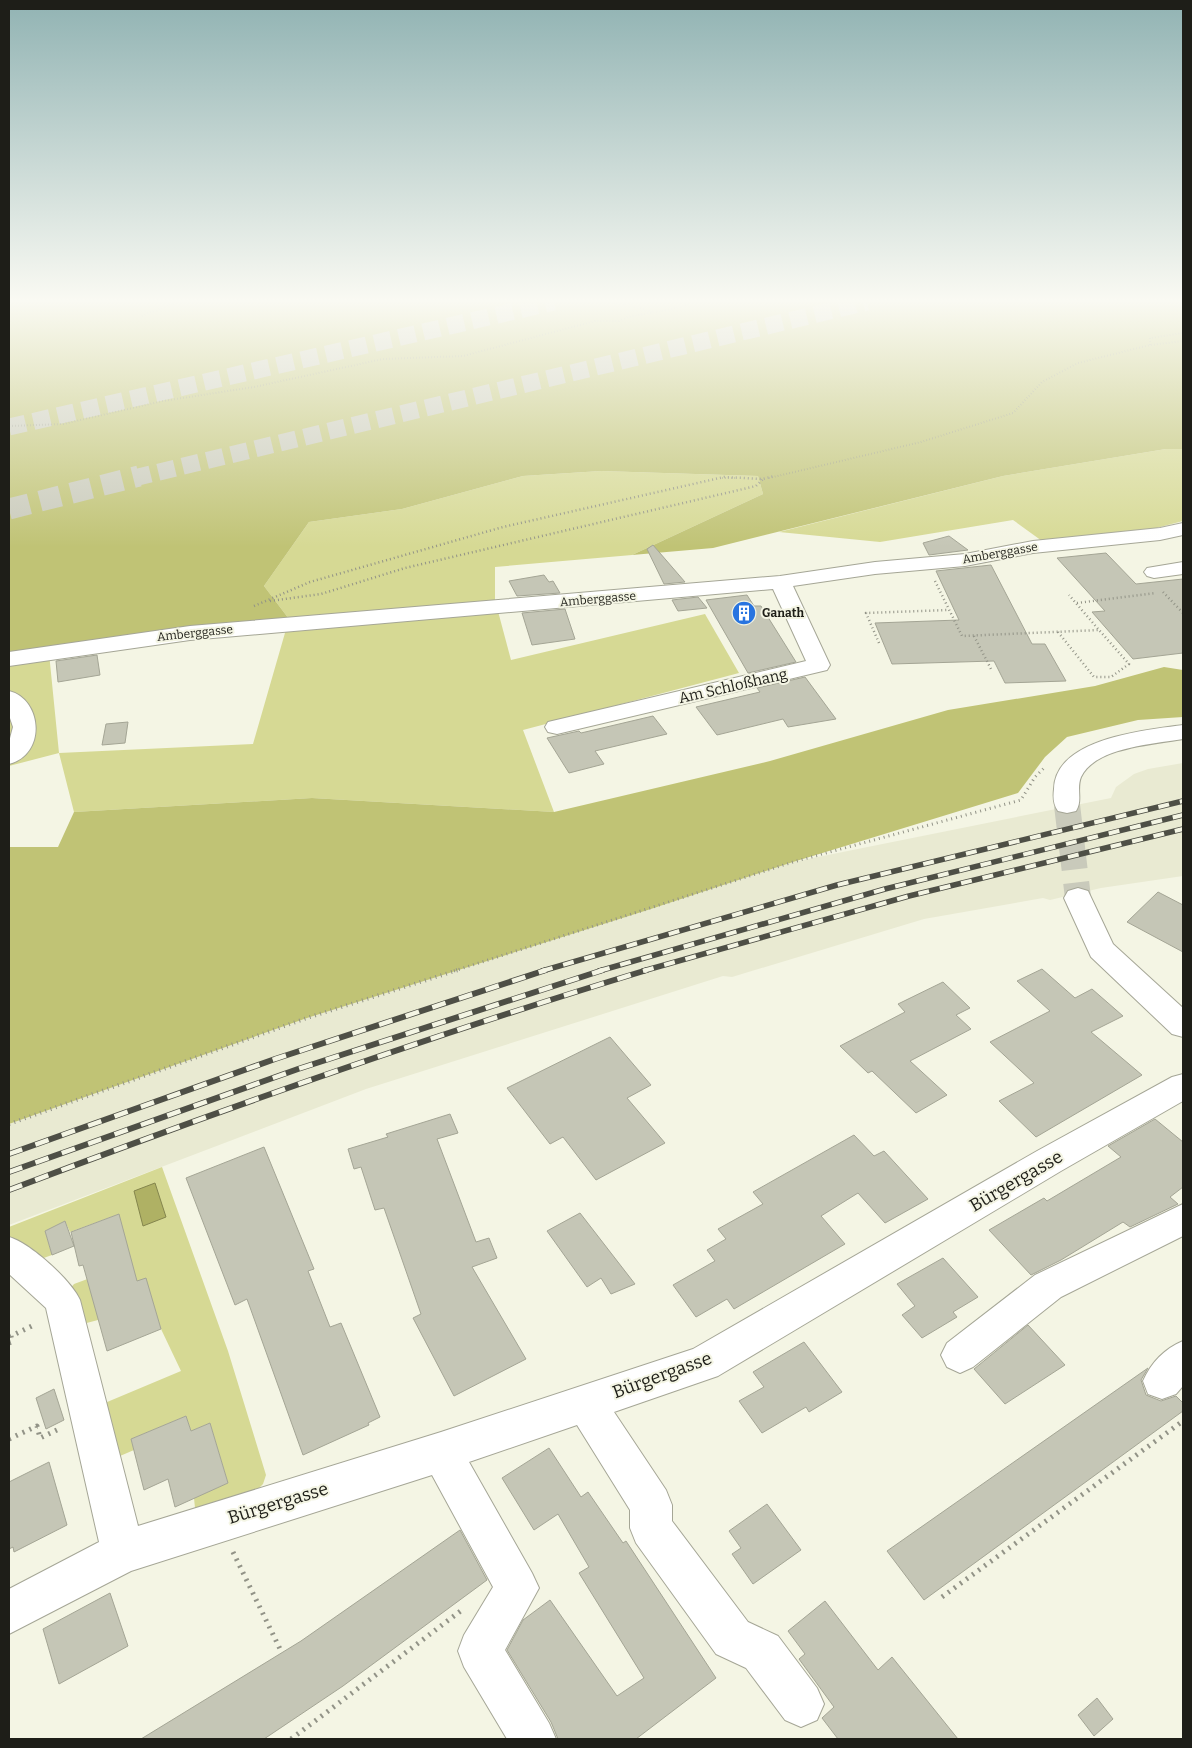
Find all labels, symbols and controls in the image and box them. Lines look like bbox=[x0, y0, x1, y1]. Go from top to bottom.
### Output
street label: Amberggasse bbox=[961, 539, 1039, 567]
street label: Amberggasse bbox=[559, 589, 637, 609]
building icon: Ganath bbox=[731, 600, 757, 626]
place label: Ganath bbox=[762, 606, 804, 620]
street label: Amberggasse bbox=[156, 622, 234, 644]
street label: Am Schloßhang bbox=[677, 665, 789, 707]
street label: Bürgergasse bbox=[965, 1145, 1067, 1217]
street label: Bürgergasse bbox=[609, 1347, 715, 1403]
street label: Bürgergasse bbox=[225, 1477, 331, 1529]

